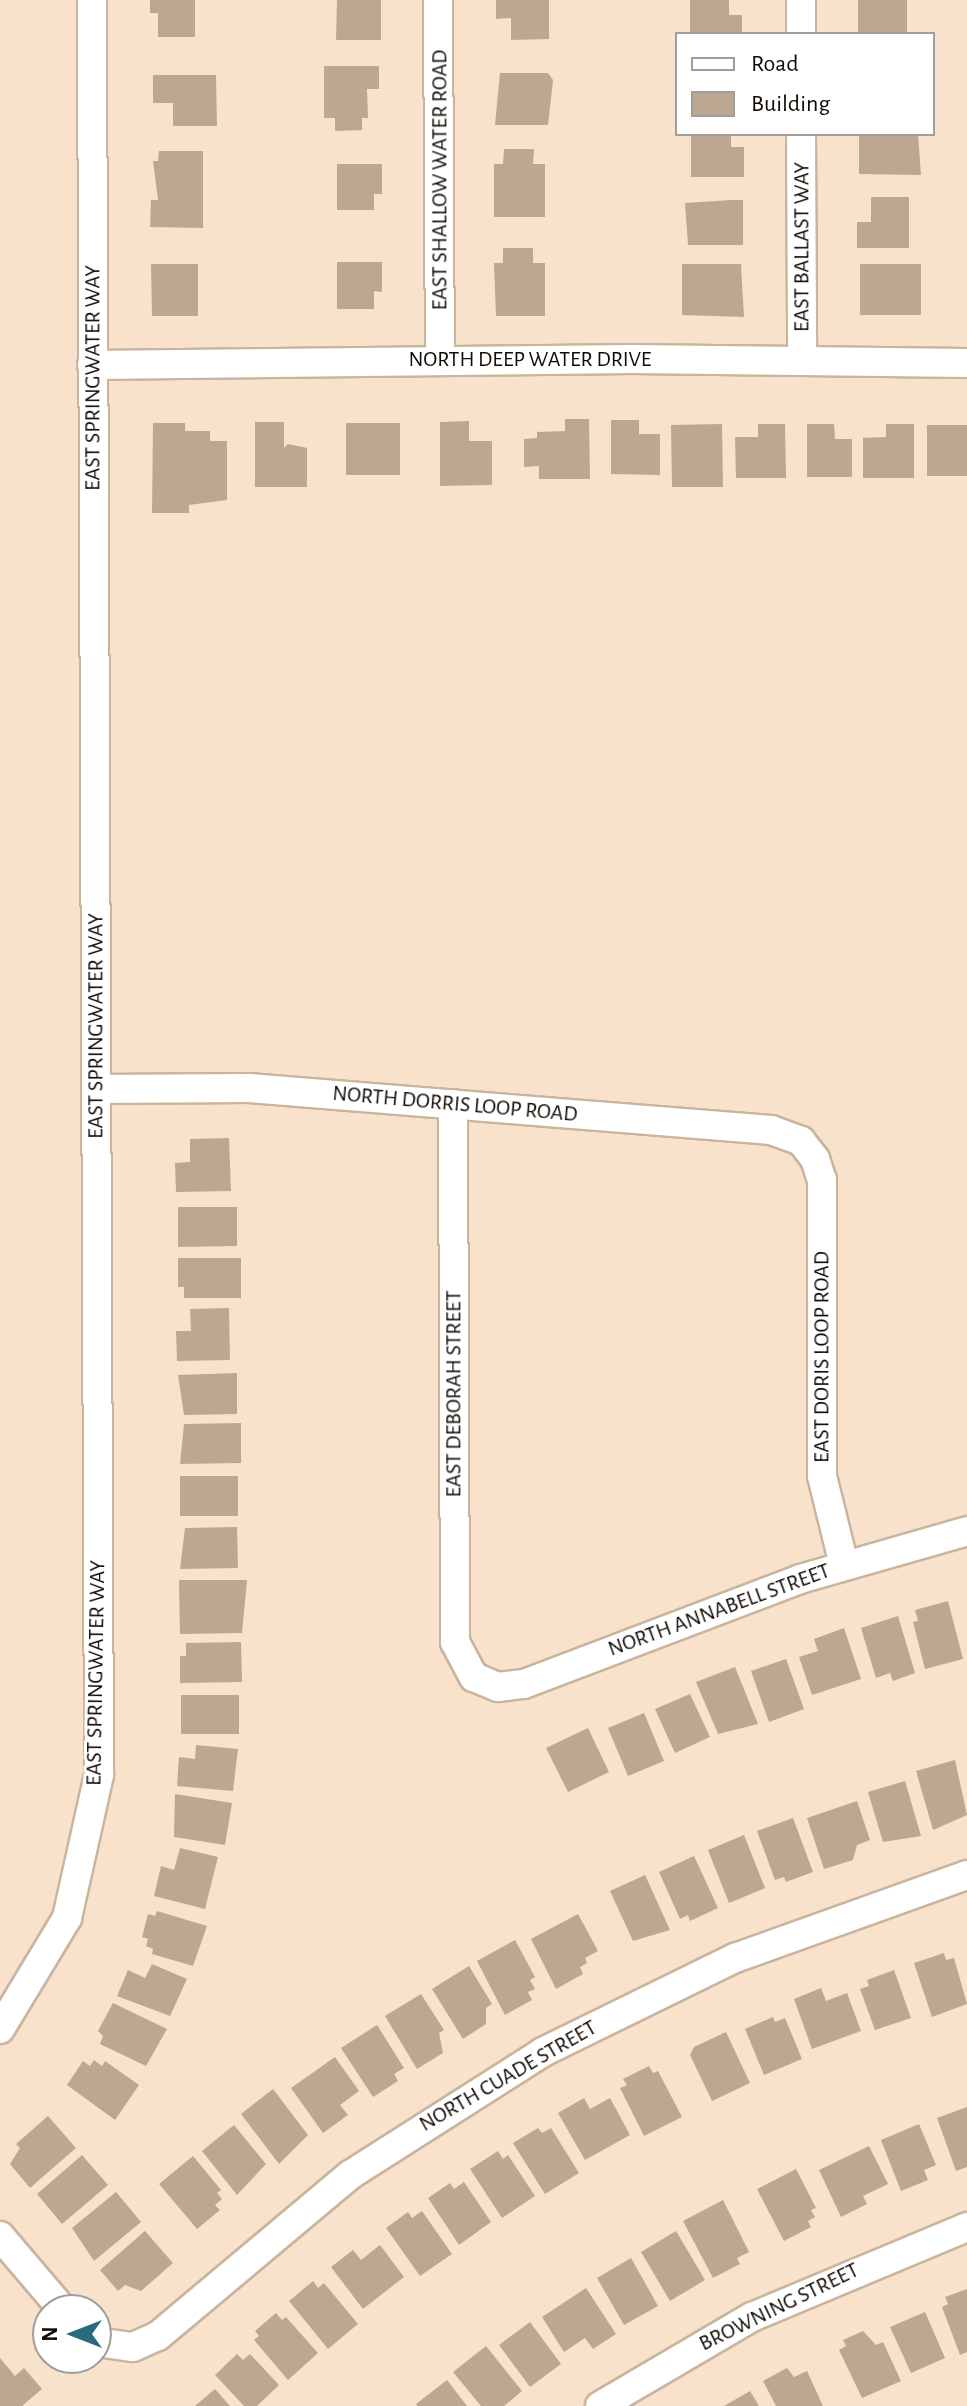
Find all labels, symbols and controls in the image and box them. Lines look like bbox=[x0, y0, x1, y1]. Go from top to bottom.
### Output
legend bbox=[675, 32, 935, 136]
street label: EAST SHALLOW WATER ROAD bbox=[427, 50, 453, 310]
text: Road bbox=[751, 52, 799, 76]
text: Building bbox=[751, 92, 830, 116]
street label: EAST BALLAST WAY bbox=[789, 162, 815, 332]
street label: EAST SPRINGWATER WAY bbox=[80, 265, 106, 491]
street label: NORTH DEEP WATER DRIVE bbox=[409, 347, 651, 373]
street label: EAST SPRINGWATER WAY bbox=[83, 913, 109, 1139]
street label: NORTH DORRIS LOOP ROAD bbox=[331, 1080, 579, 1128]
street label: EAST DORIS LOOP ROAD bbox=[809, 1251, 835, 1463]
street label: EAST DEBORAH STREET bbox=[441, 1291, 467, 1497]
street label: NORTH ANNABELL STREET bbox=[604, 1558, 834, 1662]
street label: EAST SPRINGWATER WAY bbox=[81, 1560, 111, 1786]
street label: NORTH CUADE STREET bbox=[415, 2014, 601, 2138]
street label: BROWNING STREET bbox=[695, 2257, 863, 2357]
north arrow bbox=[32, 2294, 112, 2374]
text: N bbox=[39, 2326, 61, 2342]

